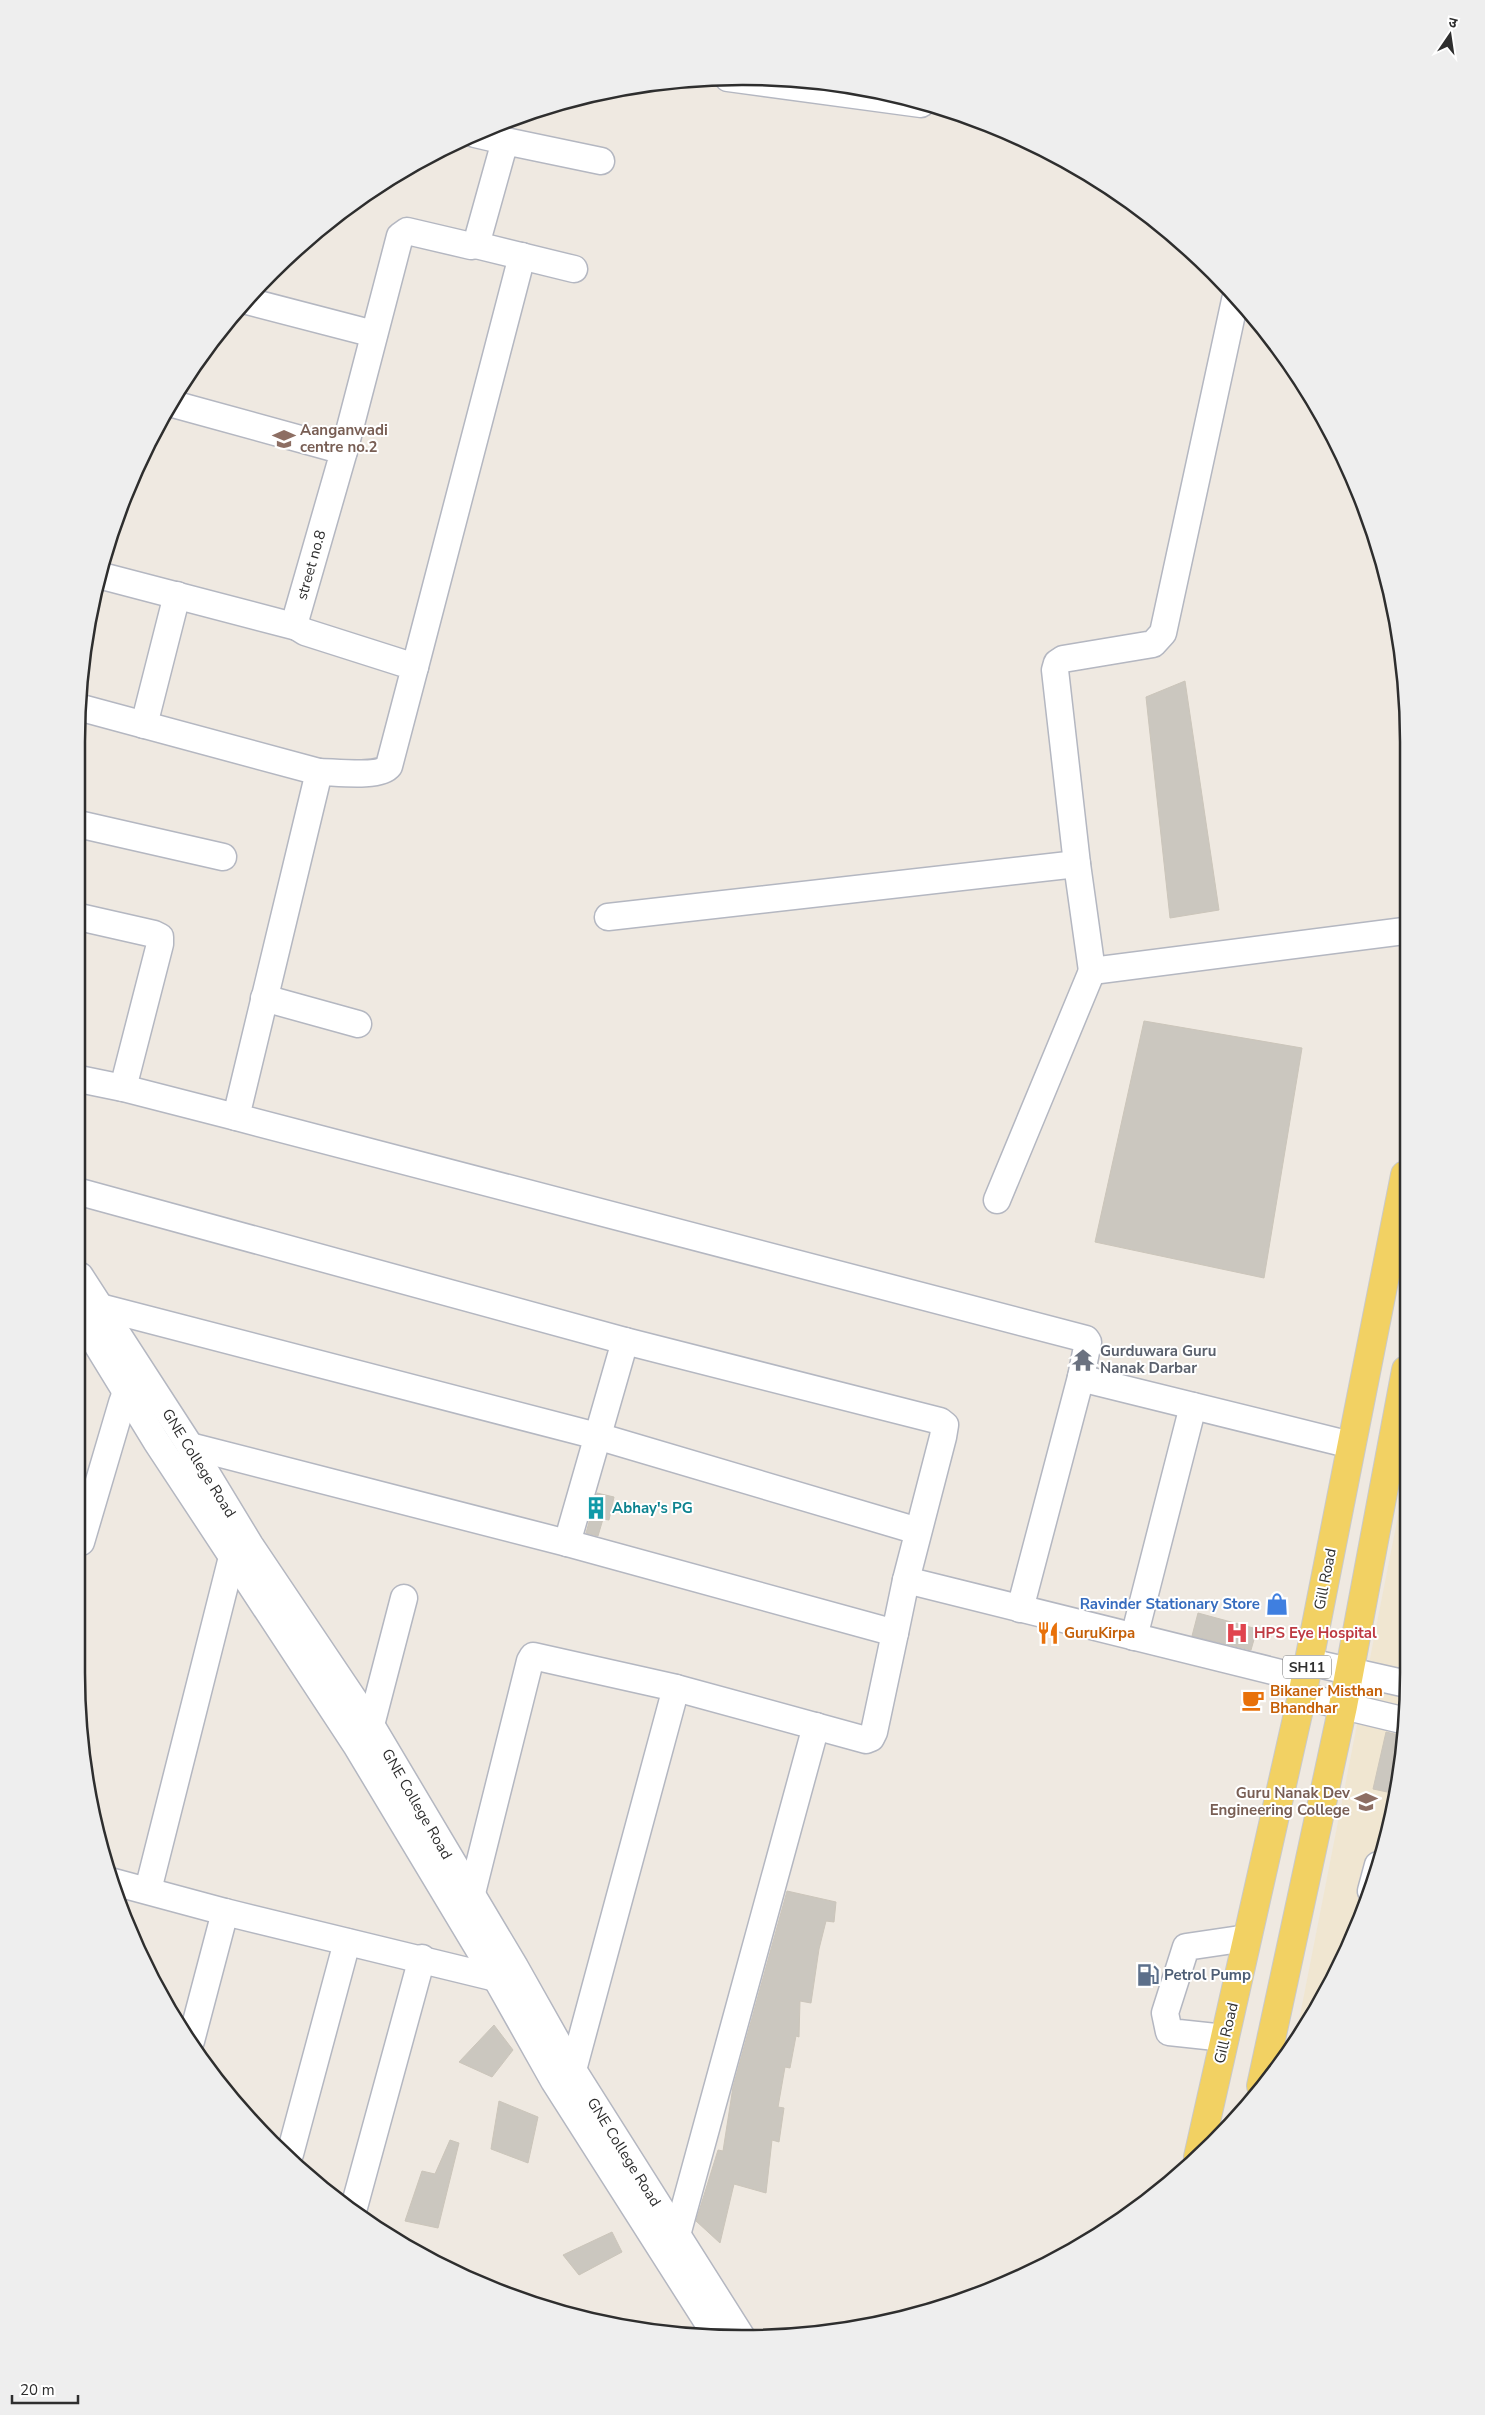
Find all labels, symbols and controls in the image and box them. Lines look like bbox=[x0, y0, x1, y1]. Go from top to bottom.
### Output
north arrow bbox=[1425, 10, 1475, 60]
text: उ bbox=[1447, 13, 1460, 33]
place label: Aanganwadi centre no.2 bbox=[300, 420, 388, 457]
school or university icon: Aanganwadi centre no.2 bbox=[271, 426, 297, 452]
street label: street no.8 bbox=[292, 528, 330, 602]
place label: Gurduwara Guru Nanak Darbar bbox=[1100, 1341, 1216, 1378]
temple icon: Gurduwara Guru Nanak Darbar bbox=[1070, 1347, 1096, 1373]
street label: GNE College Road bbox=[157, 1405, 241, 1521]
building icon: Abhay's PG bbox=[583, 1495, 609, 1521]
place label: Abhay's PG bbox=[612, 1498, 693, 1518]
street label: Gill Road bbox=[1309, 1547, 1341, 1611]
shop icon: Ravinder Stationary Store bbox=[1264, 1591, 1290, 1617]
place label: Ravinder Stationary Store bbox=[1080, 1594, 1260, 1614]
restaurant icon: GuruKirpa bbox=[1035, 1620, 1061, 1646]
hospital icon: HPS Eye Hospital bbox=[1224, 1620, 1250, 1646]
place label: GuruKirpa bbox=[1064, 1623, 1135, 1643]
place label: HPS Eye Hospital bbox=[1254, 1623, 1377, 1643]
road number: SH11 bbox=[1283, 1655, 1331, 1678]
place label: Bikaner Misthan Bhandhar bbox=[1270, 1681, 1383, 1718]
cafe icon: Bikaner Misthan Bhandhar bbox=[1240, 1687, 1266, 1713]
street label: GNE College Road bbox=[377, 1745, 457, 1863]
place label: Guru Nanak Dev Engineering College bbox=[1210, 1783, 1350, 1820]
school or university icon: Guru Nanak Dev Engineering College bbox=[1353, 1789, 1379, 1815]
fuel station icon: Petrol Pump bbox=[1135, 1962, 1161, 1988]
place label: Petrol Pump bbox=[1164, 1965, 1251, 1985]
street label: Gill Road bbox=[1209, 2001, 1243, 2065]
street label: GNE College Road bbox=[582, 2094, 666, 2210]
scale bar bbox=[12, 2372, 79, 2404]
text: 20 m bbox=[20, 2380, 55, 2400]

